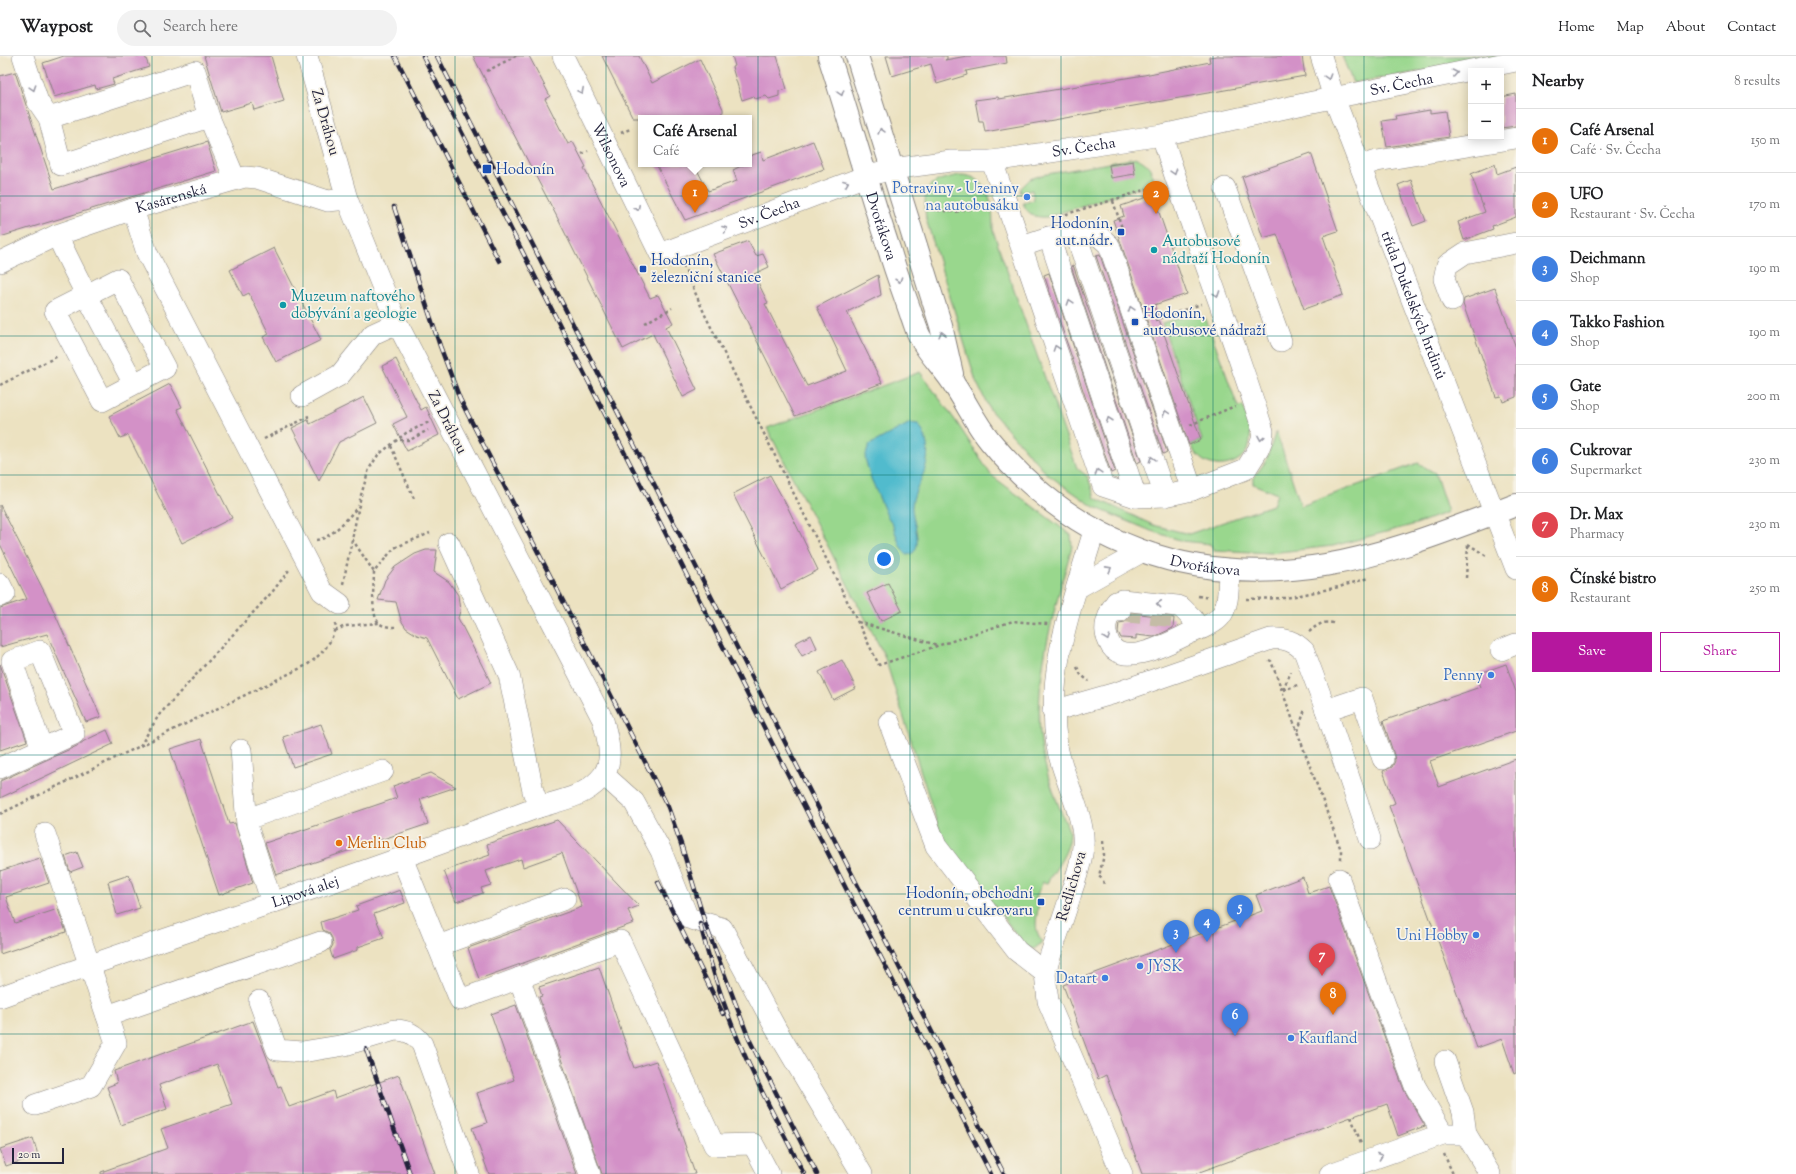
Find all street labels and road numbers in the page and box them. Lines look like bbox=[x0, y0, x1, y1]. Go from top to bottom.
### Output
street label: Sv. Čecha bbox=[1368, 69, 1435, 102]
street label: Za Dráhou bbox=[305, 87, 344, 159]
street label: Wilsonova bbox=[585, 120, 635, 191]
street label: Sv. Čecha bbox=[1051, 133, 1117, 164]
street label: Kasárenská bbox=[134, 179, 210, 220]
street label: Dvořákova bbox=[859, 190, 901, 263]
street label: Sv. Čecha bbox=[736, 193, 803, 235]
street label: třída Dukelských hrdinů bbox=[1374, 229, 1451, 383]
street label: Za Dráhou bbox=[422, 387, 472, 458]
street label: Dvořákova bbox=[1168, 551, 1241, 582]
street label: Redlichova bbox=[1052, 849, 1092, 924]
street label: Lipová alej bbox=[270, 872, 342, 914]

